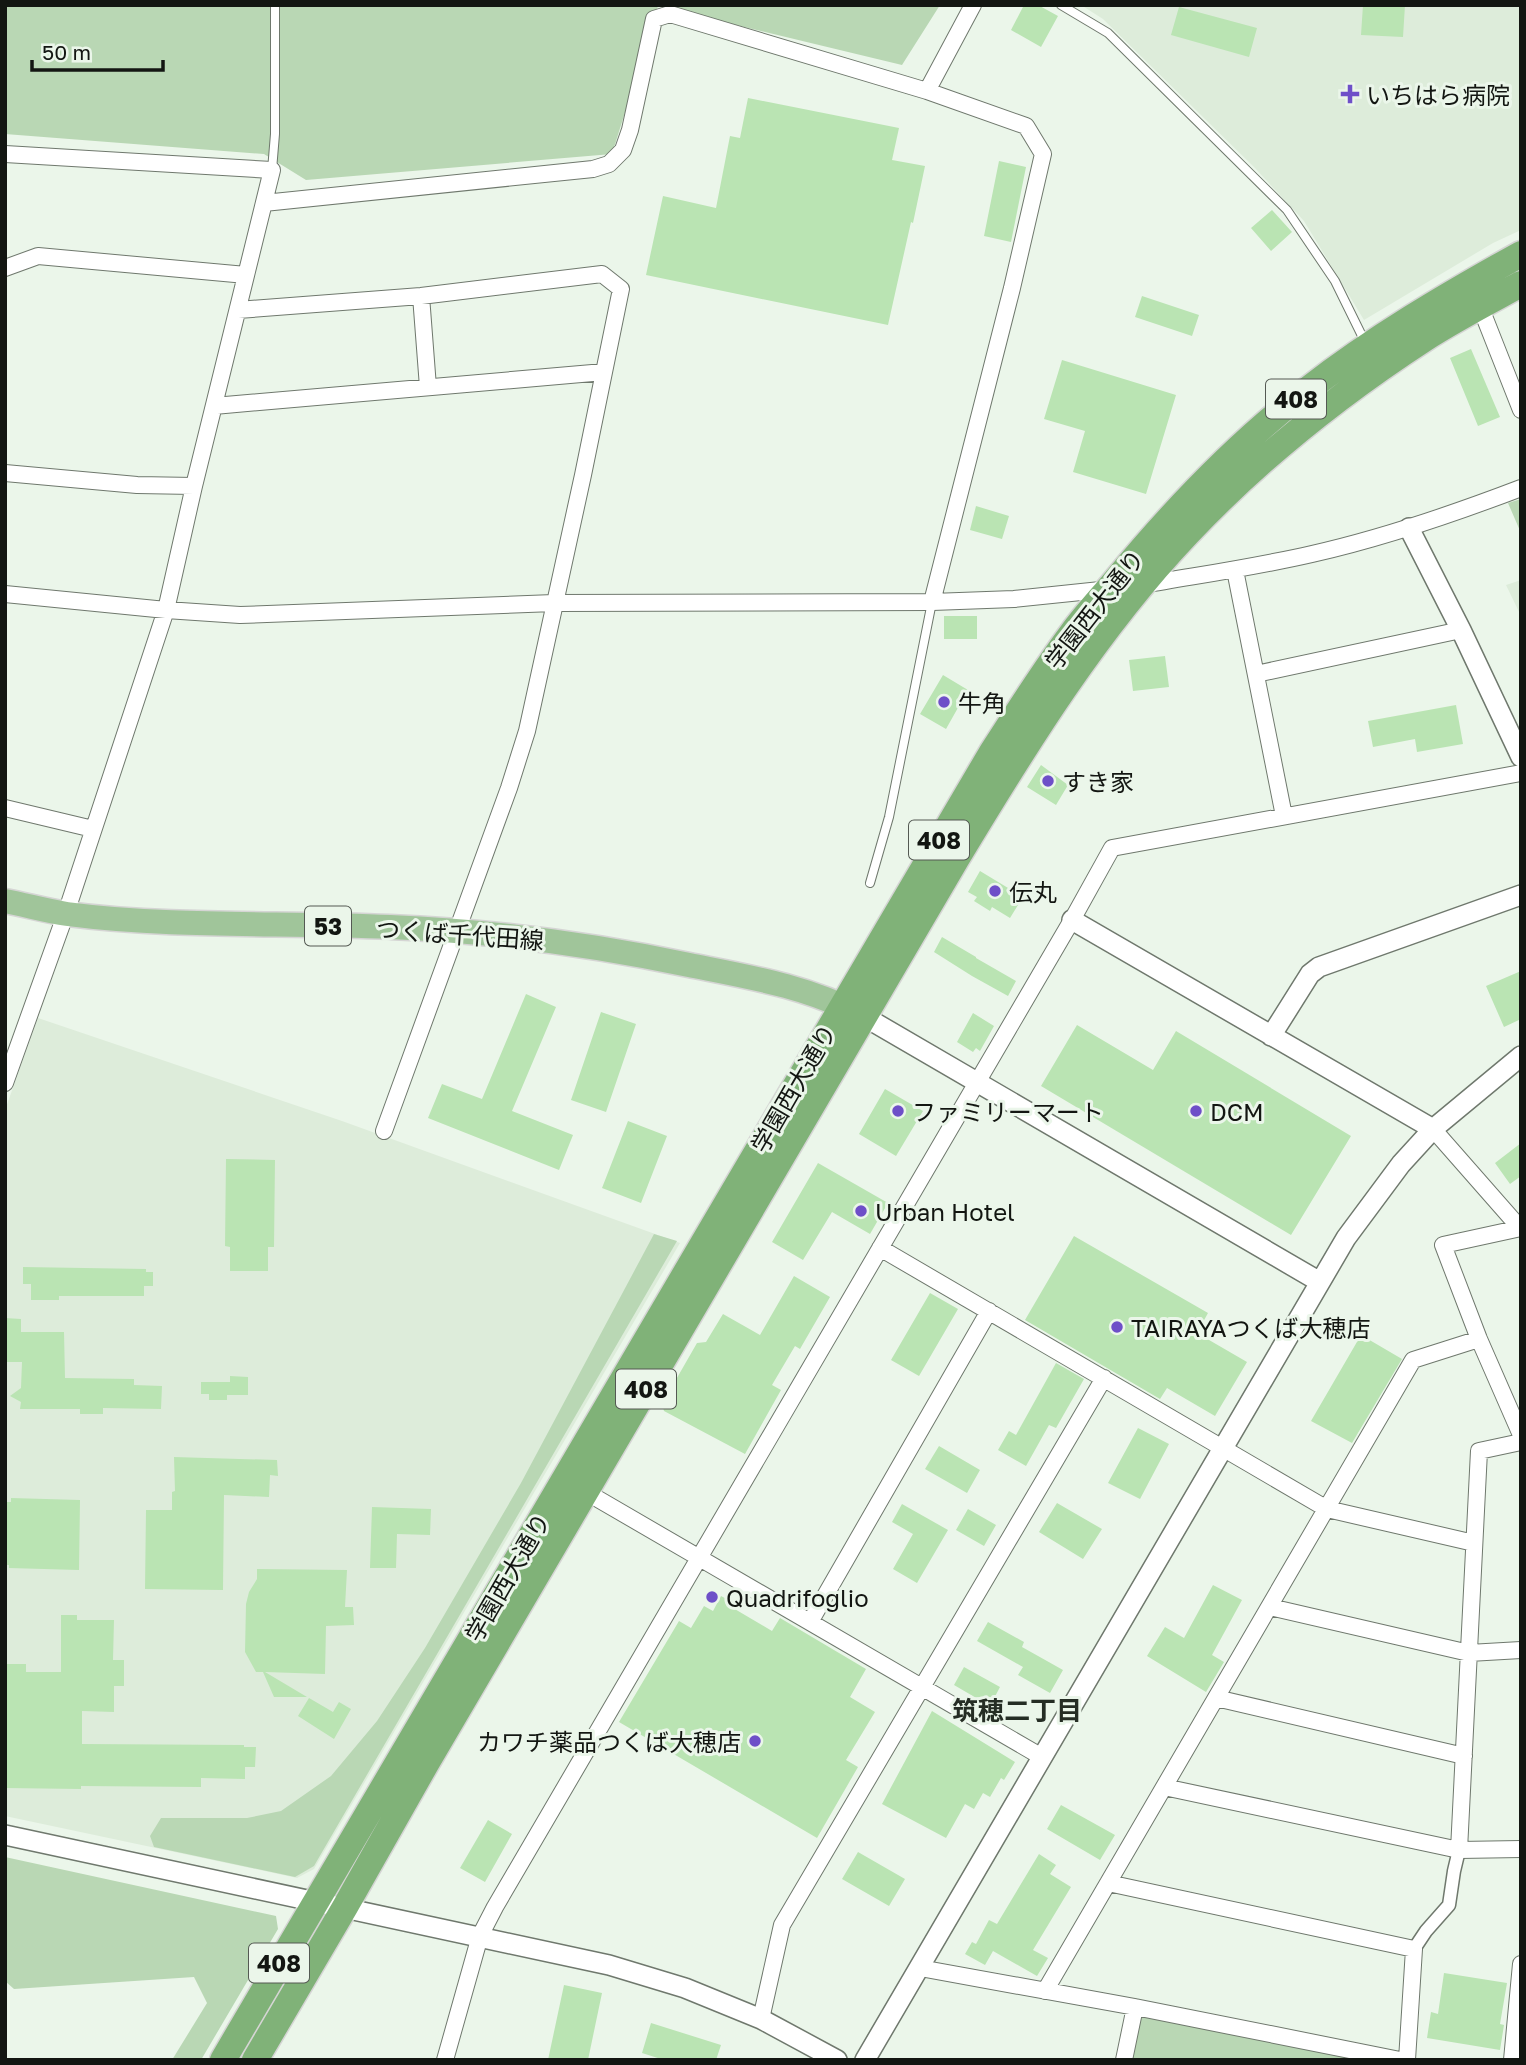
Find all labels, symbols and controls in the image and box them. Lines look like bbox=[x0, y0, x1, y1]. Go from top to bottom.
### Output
scale bar bbox=[32, 28, 163, 72]
text: 50 m bbox=[42, 39, 91, 65]
place label: いちはら病院 bbox=[1366, 80, 1510, 109]
marker: いちはら病院 bbox=[1340, 84, 1360, 104]
road number: 408 bbox=[1266, 380, 1326, 418]
street label: 学園西大通り bbox=[1038, 543, 1150, 675]
place label: 牛角 bbox=[958, 688, 1006, 717]
marker: 牛角 bbox=[936, 694, 952, 710]
place label: すき家 bbox=[1062, 767, 1134, 796]
marker: すき家 bbox=[1040, 773, 1056, 789]
road number: 408 bbox=[909, 820, 969, 860]
place label: 伝丸 bbox=[1009, 877, 1057, 906]
marker: 伝丸 bbox=[987, 883, 1003, 899]
road number: 53 bbox=[305, 906, 351, 945]
street label: つくば千代田線 bbox=[375, 914, 545, 954]
street label: 学園西大通り bbox=[744, 1018, 842, 1158]
place label: ファミリーマート bbox=[912, 1097, 1104, 1126]
place label: DCM bbox=[1210, 1097, 1264, 1126]
marker: ファミリーマート bbox=[890, 1103, 906, 1119]
marker: DCM bbox=[1188, 1103, 1204, 1119]
place label: Urban Hotel bbox=[875, 1197, 1015, 1226]
marker: Urban Hotel bbox=[853, 1203, 869, 1219]
place label: TAIRAYAつくば大穂店 bbox=[1131, 1313, 1371, 1342]
marker: TAIRAYAつくば大穂店 bbox=[1109, 1319, 1125, 1335]
road number: 408 bbox=[616, 1370, 676, 1408]
street label: 学園西大通り bbox=[458, 1507, 556, 1647]
place label: Quadrifoglio bbox=[726, 1583, 869, 1612]
marker: Quadrifoglio bbox=[704, 1589, 720, 1605]
district label: 筑穂二丁目 bbox=[952, 1695, 1082, 1726]
place label: カワチ薬品つくば大穂店 bbox=[477, 1727, 741, 1756]
marker: カワチ薬品つくば大穂店 bbox=[747, 1733, 763, 1749]
road number: 408 bbox=[249, 1944, 309, 1982]

